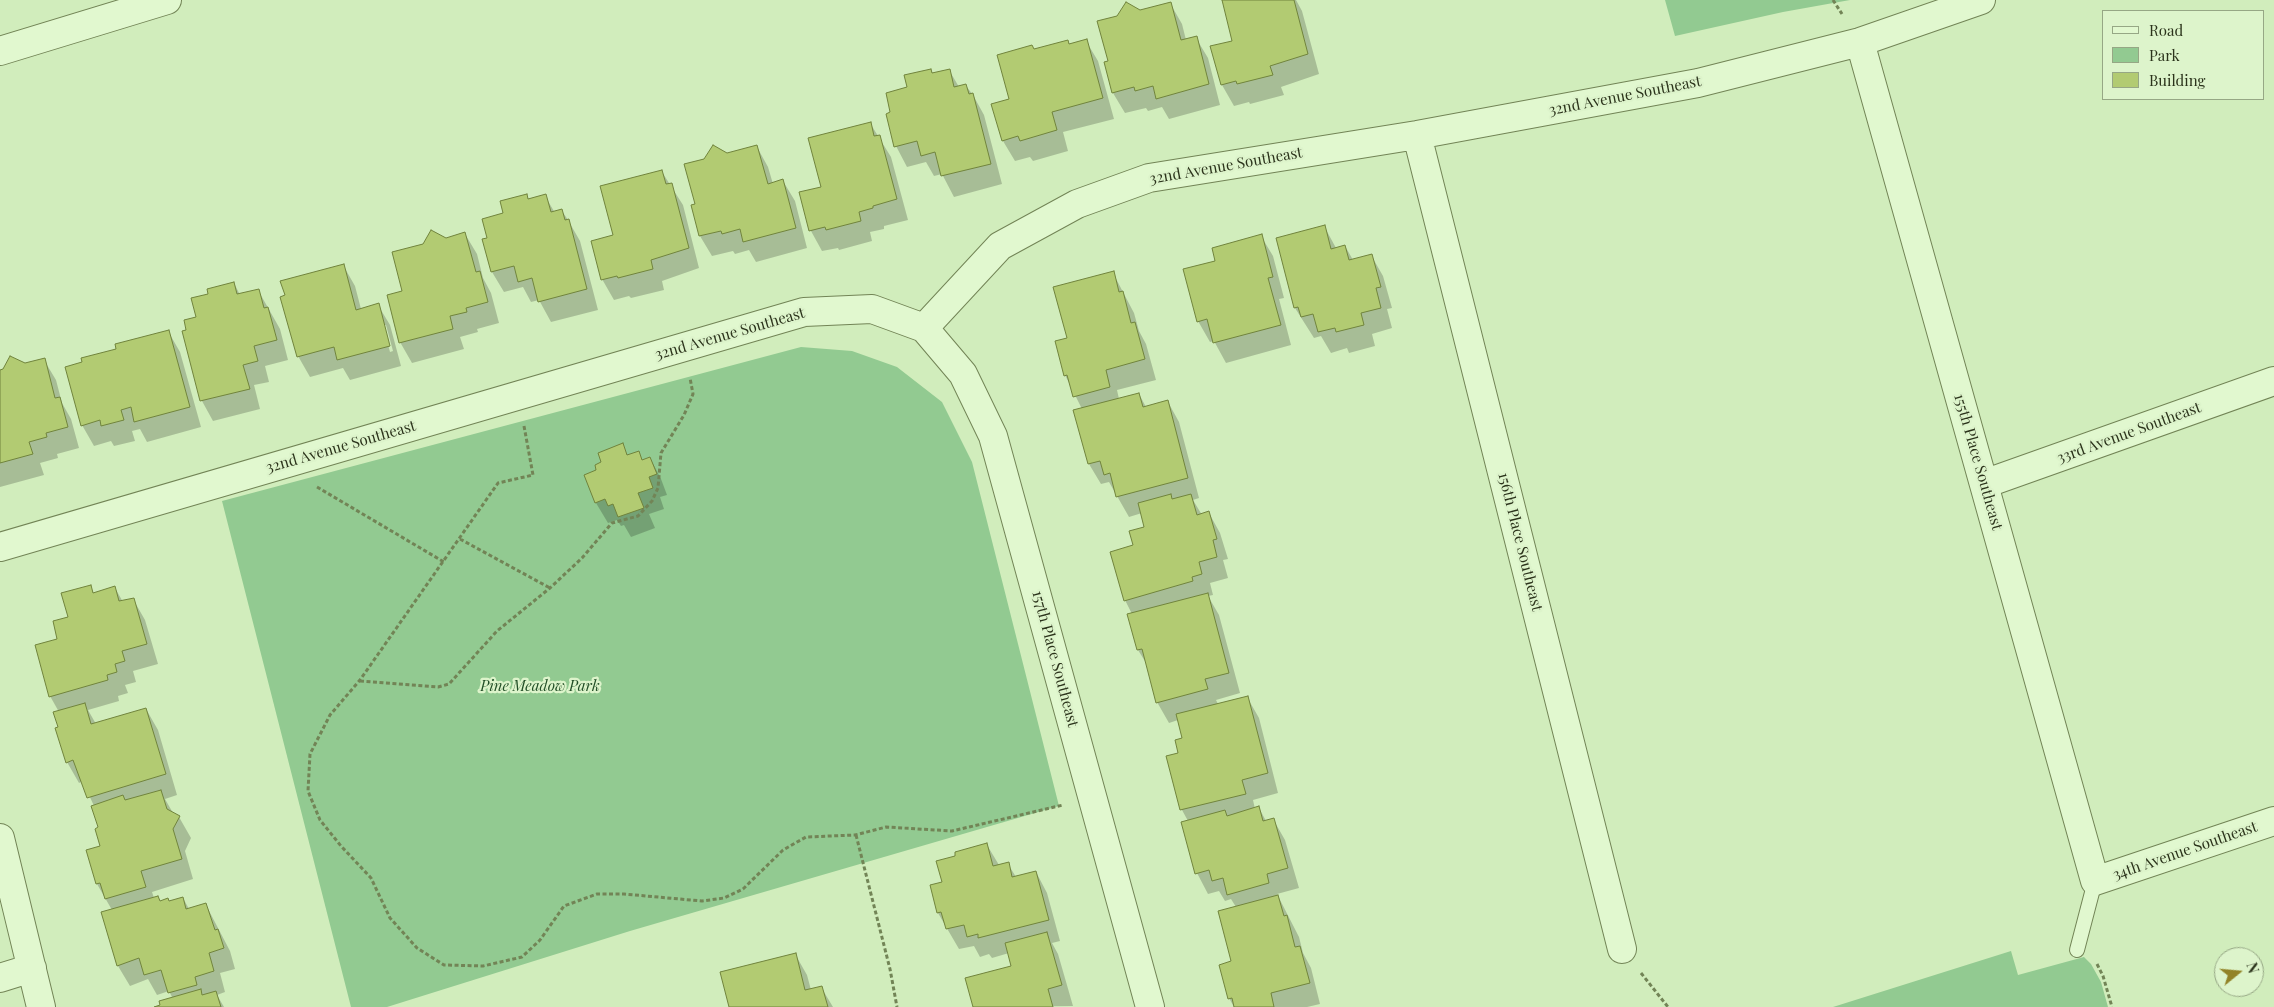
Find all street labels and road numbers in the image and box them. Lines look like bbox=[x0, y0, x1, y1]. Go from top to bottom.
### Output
street label: 32nd Avenue Southeast bbox=[1547, 72, 1703, 120]
street label: 32nd Avenue Southeast bbox=[1148, 144, 1304, 188]
street label: 32nd Avenue Southeast bbox=[653, 304, 807, 364]
street label: 155th Place Southeast bbox=[1950, 392, 2006, 532]
street label: 33rd Avenue Southeast bbox=[2055, 399, 2203, 467]
street label: 32nd Avenue Southeast bbox=[264, 417, 418, 477]
street label: 156th Place Southeast bbox=[1494, 471, 1546, 613]
street label: 157th Place Southeast bbox=[1028, 589, 1082, 729]
street label: 34th Avenue Southeast bbox=[2110, 818, 2260, 884]

